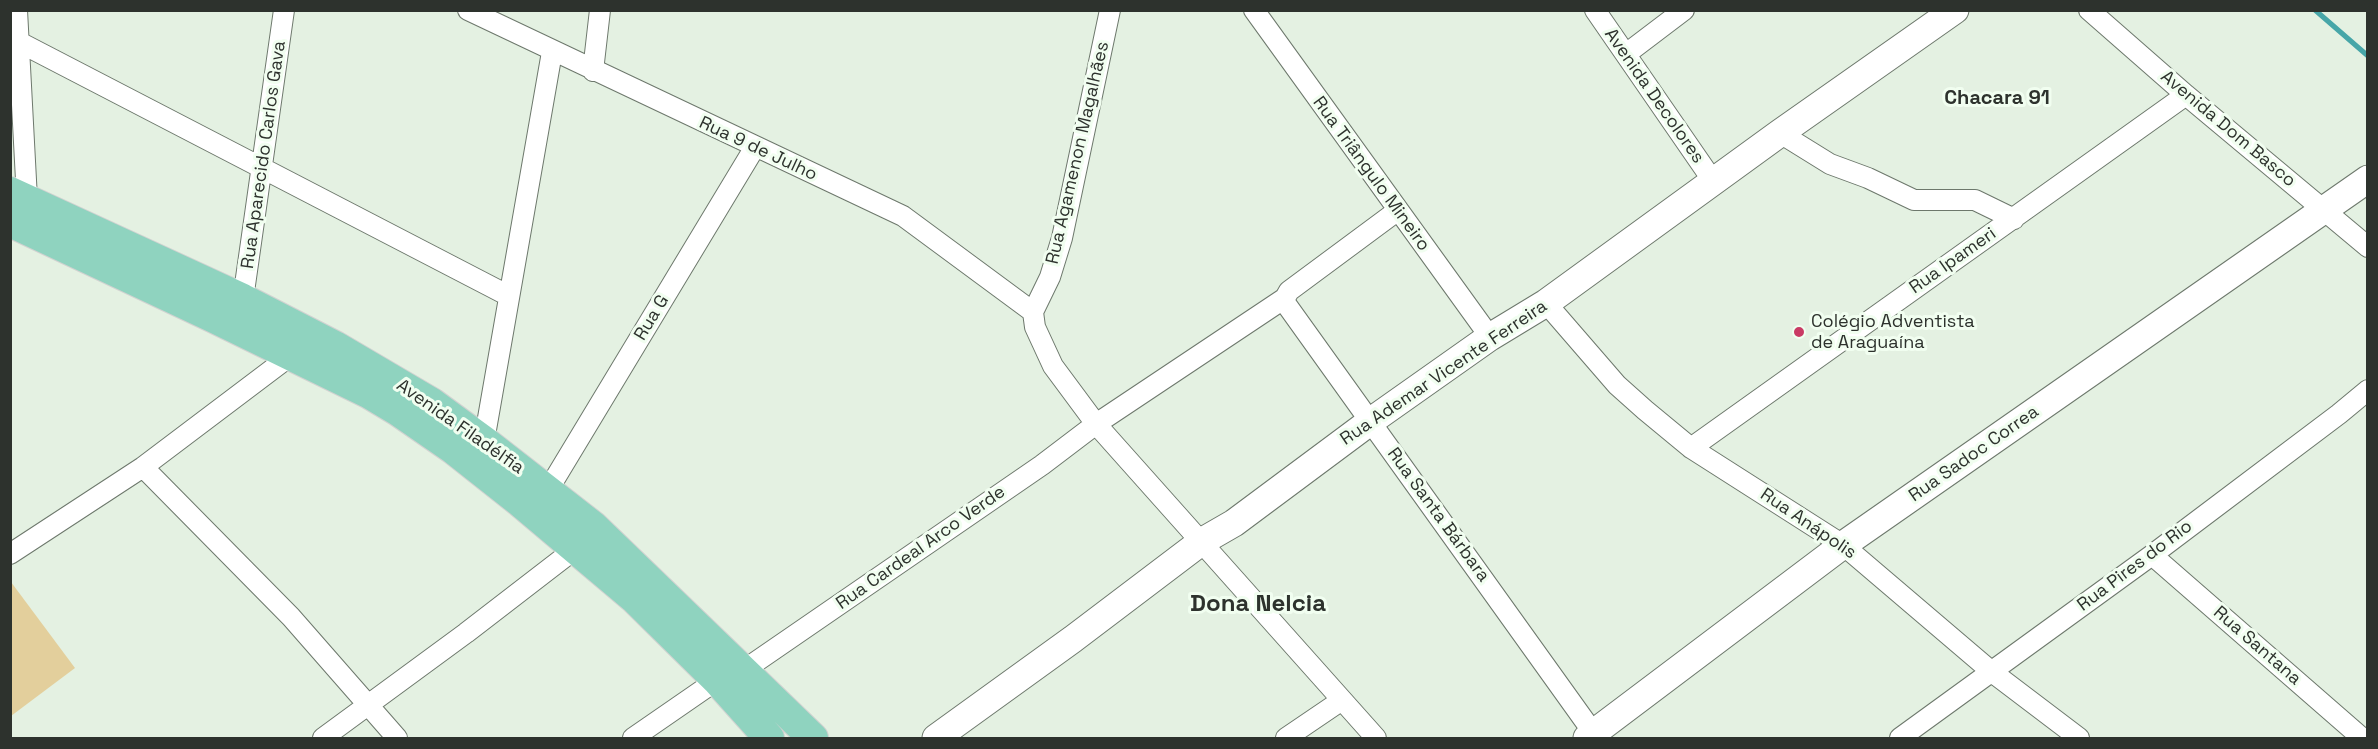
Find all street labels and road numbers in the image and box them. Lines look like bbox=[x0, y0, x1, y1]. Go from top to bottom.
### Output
street label: Avenida Decolores bbox=[1599, 24, 1709, 168]
street label: Rua Aparecido Carlos Gava bbox=[237, 40, 291, 270]
street label: Rua Agamenon Magalhães bbox=[1042, 40, 1114, 266]
street label: Avenida Dom Basco bbox=[2156, 66, 2300, 192]
street label: Rua Triângulo Mineiro bbox=[1308, 93, 1434, 255]
street label: Rua 9 de Julho bbox=[696, 112, 820, 186]
street label: Rua Ipameri bbox=[1905, 223, 2001, 299]
street label: Rua G bbox=[630, 291, 674, 345]
street label: Rua Ademar Vicente Ferreira bbox=[1337, 296, 1551, 450]
street label: Avenida Filadélfia bbox=[392, 375, 528, 479]
street label: Rua Sadoc Correa bbox=[1905, 401, 2043, 507]
street label: Rua Santa Bárbara bbox=[1382, 444, 1494, 586]
street label: Rua Cardeal Arco Verde bbox=[832, 481, 1010, 615]
street label: Rua Anápolis bbox=[1756, 484, 1860, 564]
street label: Rua Pires do Rio bbox=[2073, 516, 2197, 616]
street label: Rua Santana bbox=[2209, 602, 2305, 690]

